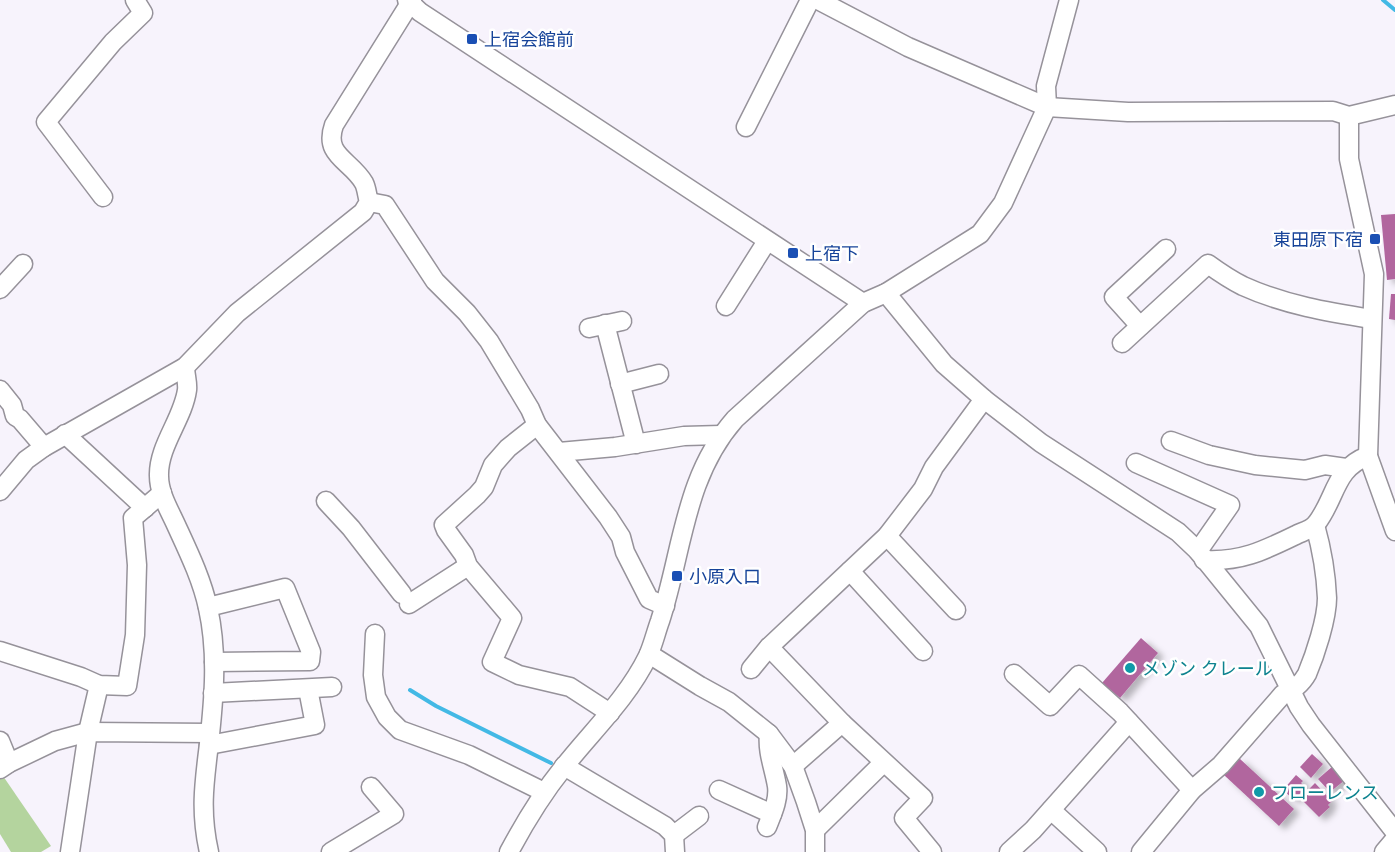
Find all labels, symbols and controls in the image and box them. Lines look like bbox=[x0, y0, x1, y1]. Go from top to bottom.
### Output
place label: 上宿会館前 bbox=[484, 28, 574, 51]
marker: 上宿会館前 bbox=[465, 32, 479, 46]
place label: 東田原下宿 bbox=[1273, 228, 1363, 251]
marker: 東田原下宿 bbox=[1368, 232, 1382, 246]
place label: 上宿下 bbox=[805, 242, 859, 265]
marker: 上宿下 bbox=[786, 246, 800, 260]
place label: 小原入口 bbox=[689, 565, 761, 588]
marker: 小原入口 bbox=[670, 569, 684, 583]
place label: メゾン クレール bbox=[1142, 657, 1273, 680]
marker: メゾン クレール bbox=[1123, 661, 1137, 675]
place label: フローレンス bbox=[1271, 781, 1379, 804]
marker: フローレンス bbox=[1252, 785, 1266, 799]

